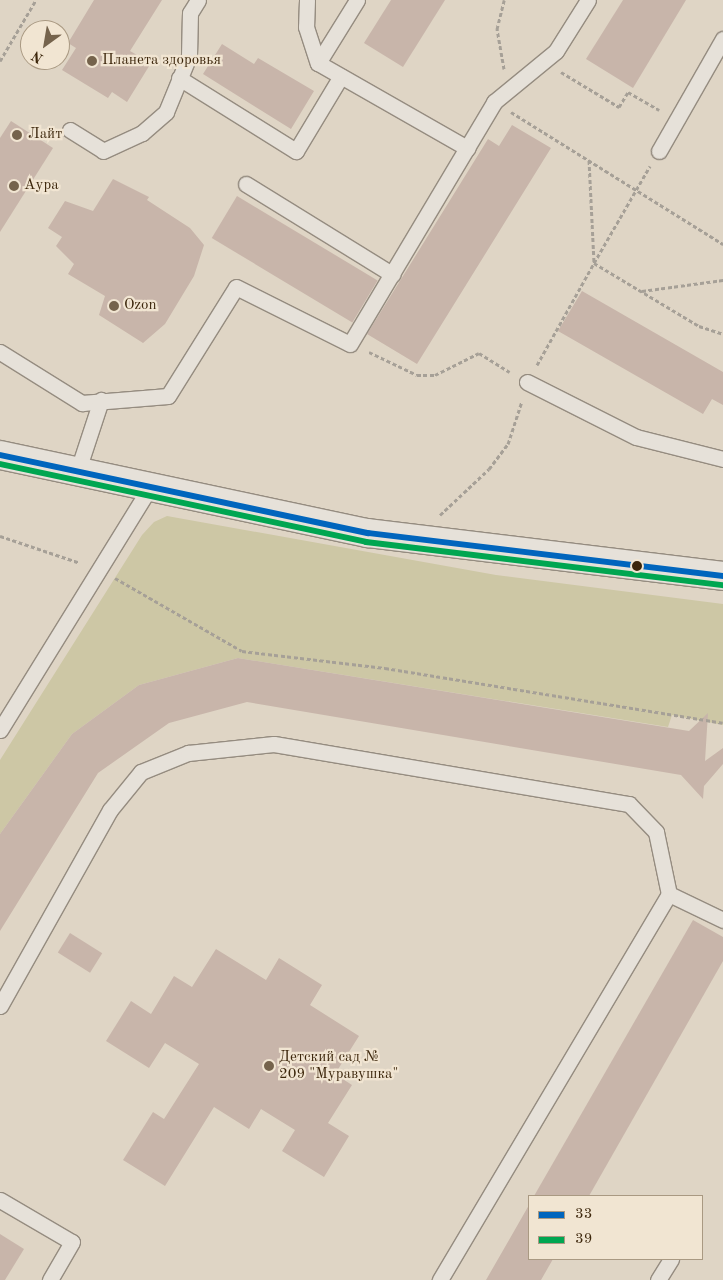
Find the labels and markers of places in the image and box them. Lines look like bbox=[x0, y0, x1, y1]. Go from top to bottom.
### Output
place label: Планета здоровья bbox=[102, 52, 221, 70]
marker: Планета здоровья bbox=[86, 55, 98, 67]
place label: Лайт bbox=[28, 126, 62, 144]
marker: Лайт bbox=[10, 128, 24, 142]
place label: Аура bbox=[24, 177, 59, 195]
marker: Аура bbox=[8, 180, 20, 192]
place label: Ozon bbox=[124, 297, 157, 315]
marker: Ozon bbox=[108, 300, 120, 312]
unlabelled marker bbox=[632, 561, 642, 571]
place label: Детский сад № 209 "Муравушка" bbox=[279, 1048, 398, 1083]
marker: Детский сад № 209 "Муравушка" bbox=[263, 1060, 275, 1072]

